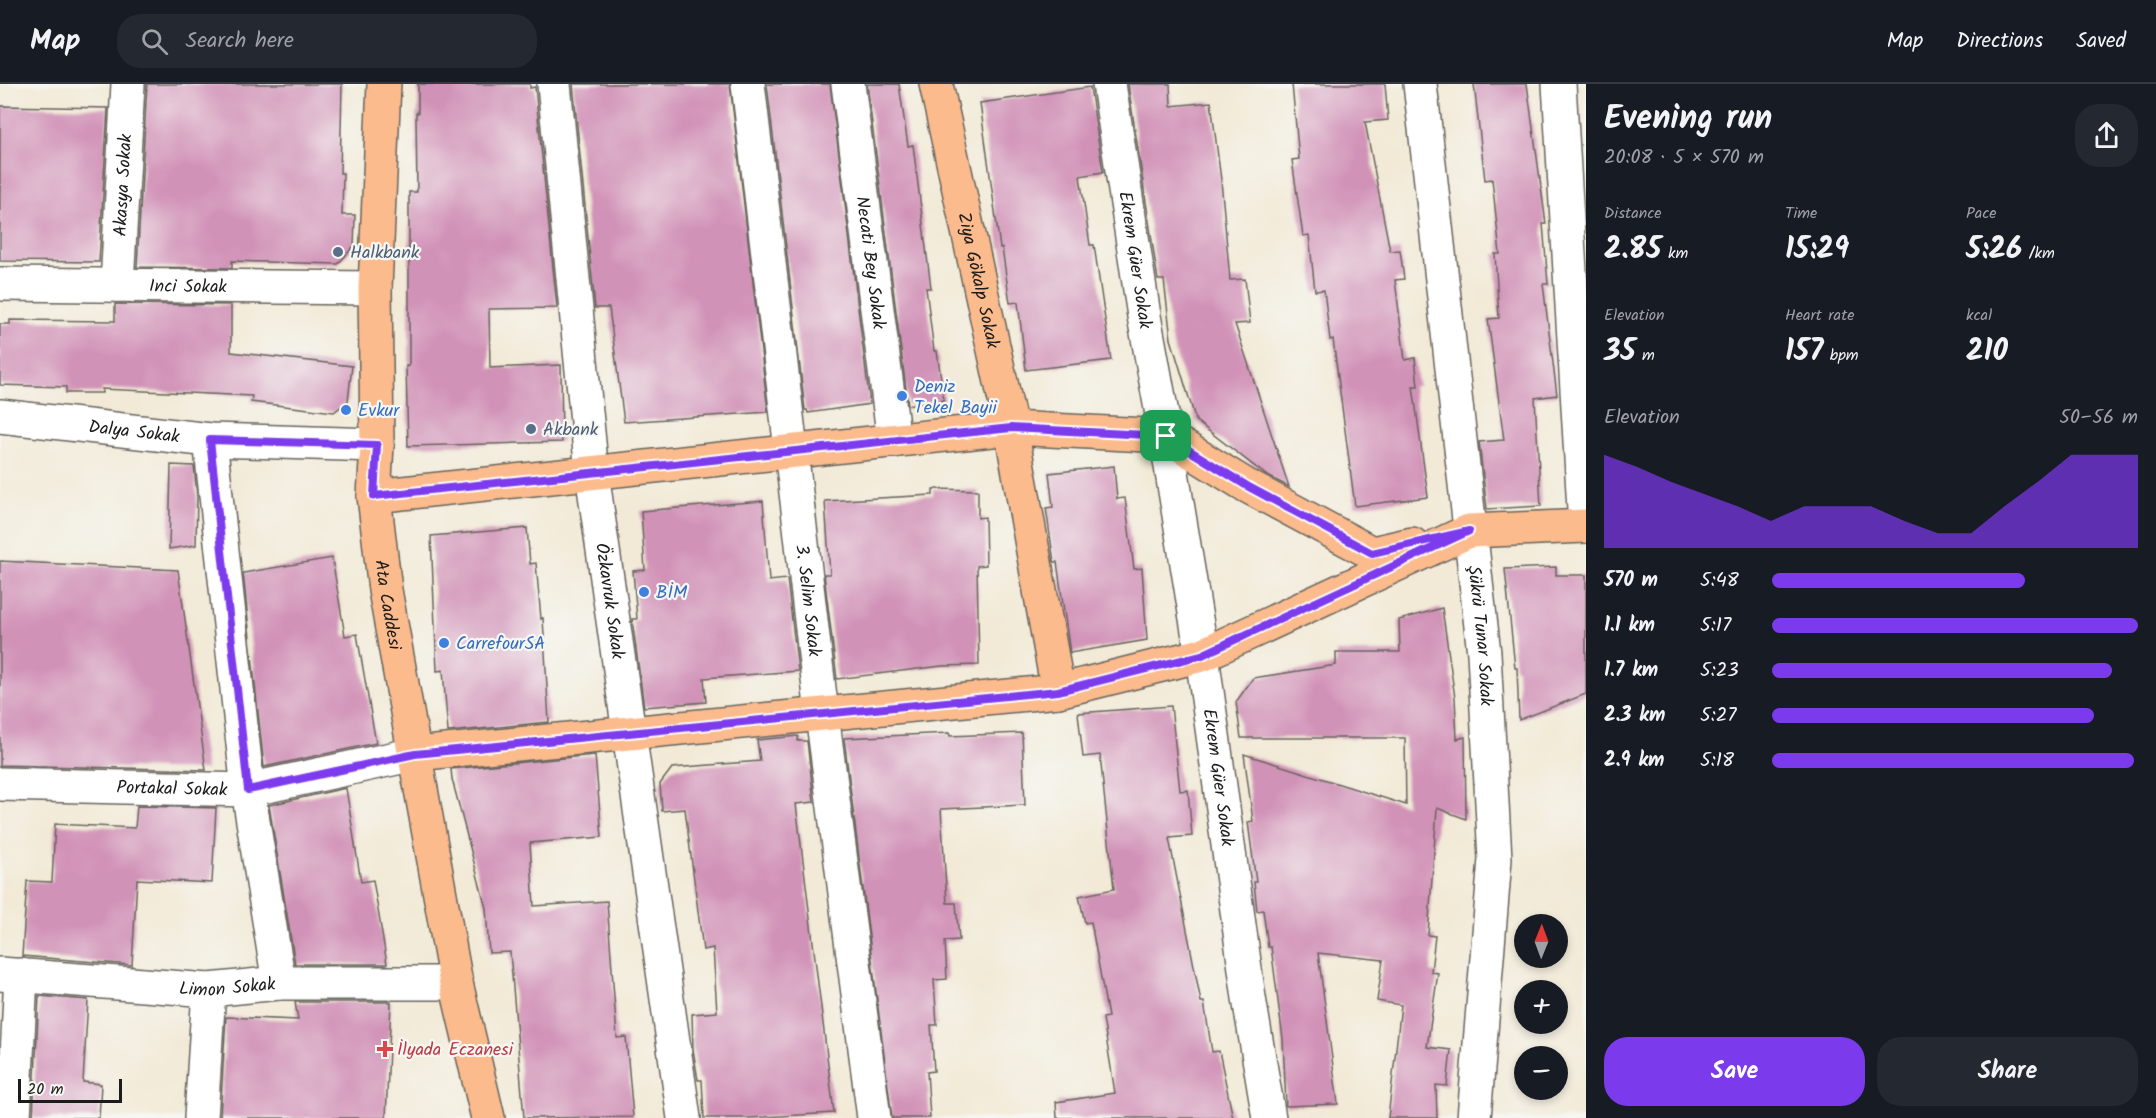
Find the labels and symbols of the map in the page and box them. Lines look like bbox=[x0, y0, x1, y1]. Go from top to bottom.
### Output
street label: Akasya Sokak bbox=[107, 133, 141, 237]
street label: Ekrem Güer Sokak bbox=[1109, 190, 1159, 332]
street label: Necati Bey Sokak bbox=[847, 195, 893, 331]
street label: Ziya Gökalp Sokak bbox=[948, 210, 1006, 352]
place label: Halkbank bbox=[350, 239, 420, 268]
marker: Halkbank bbox=[331, 245, 345, 259]
street label: Inci Sokak bbox=[149, 273, 228, 302]
place label: Deniz Tekel Bayii bbox=[914, 373, 998, 423]
marker: Deniz Tekel Bayii bbox=[895, 389, 909, 403]
place label: Evkur bbox=[358, 397, 400, 426]
marker: Evkur bbox=[339, 403, 353, 417]
pin bbox=[1140, 410, 1191, 461]
street label: Dalya Sokak bbox=[87, 413, 182, 452]
place label: Akbank bbox=[543, 416, 599, 445]
marker: Akbank bbox=[524, 422, 538, 436]
street label: Özkavruk Sokak bbox=[586, 541, 631, 662]
street label: 3. Selim Sokak bbox=[786, 543, 828, 659]
street label: Ata Caddesi bbox=[366, 558, 409, 653]
street label: Şükrü Tunar Sokak bbox=[1458, 564, 1500, 707]
place label: BİM bbox=[656, 579, 688, 608]
marker: BİM bbox=[637, 585, 651, 599]
place label: CarrefourSA bbox=[456, 630, 545, 659]
marker: CarrefourSA bbox=[437, 636, 451, 650]
street label: Ekrem Güer Sokak bbox=[1193, 707, 1241, 849]
street label: Portakal Sokak bbox=[116, 774, 228, 806]
north arrow bbox=[1514, 914, 1568, 968]
street label: Limon Sokak bbox=[178, 970, 277, 1006]
place label: İlyada Eczanesi bbox=[397, 1036, 514, 1065]
marker: İlyada Eczanesi bbox=[378, 1042, 392, 1056]
scale bar bbox=[18, 1076, 122, 1104]

